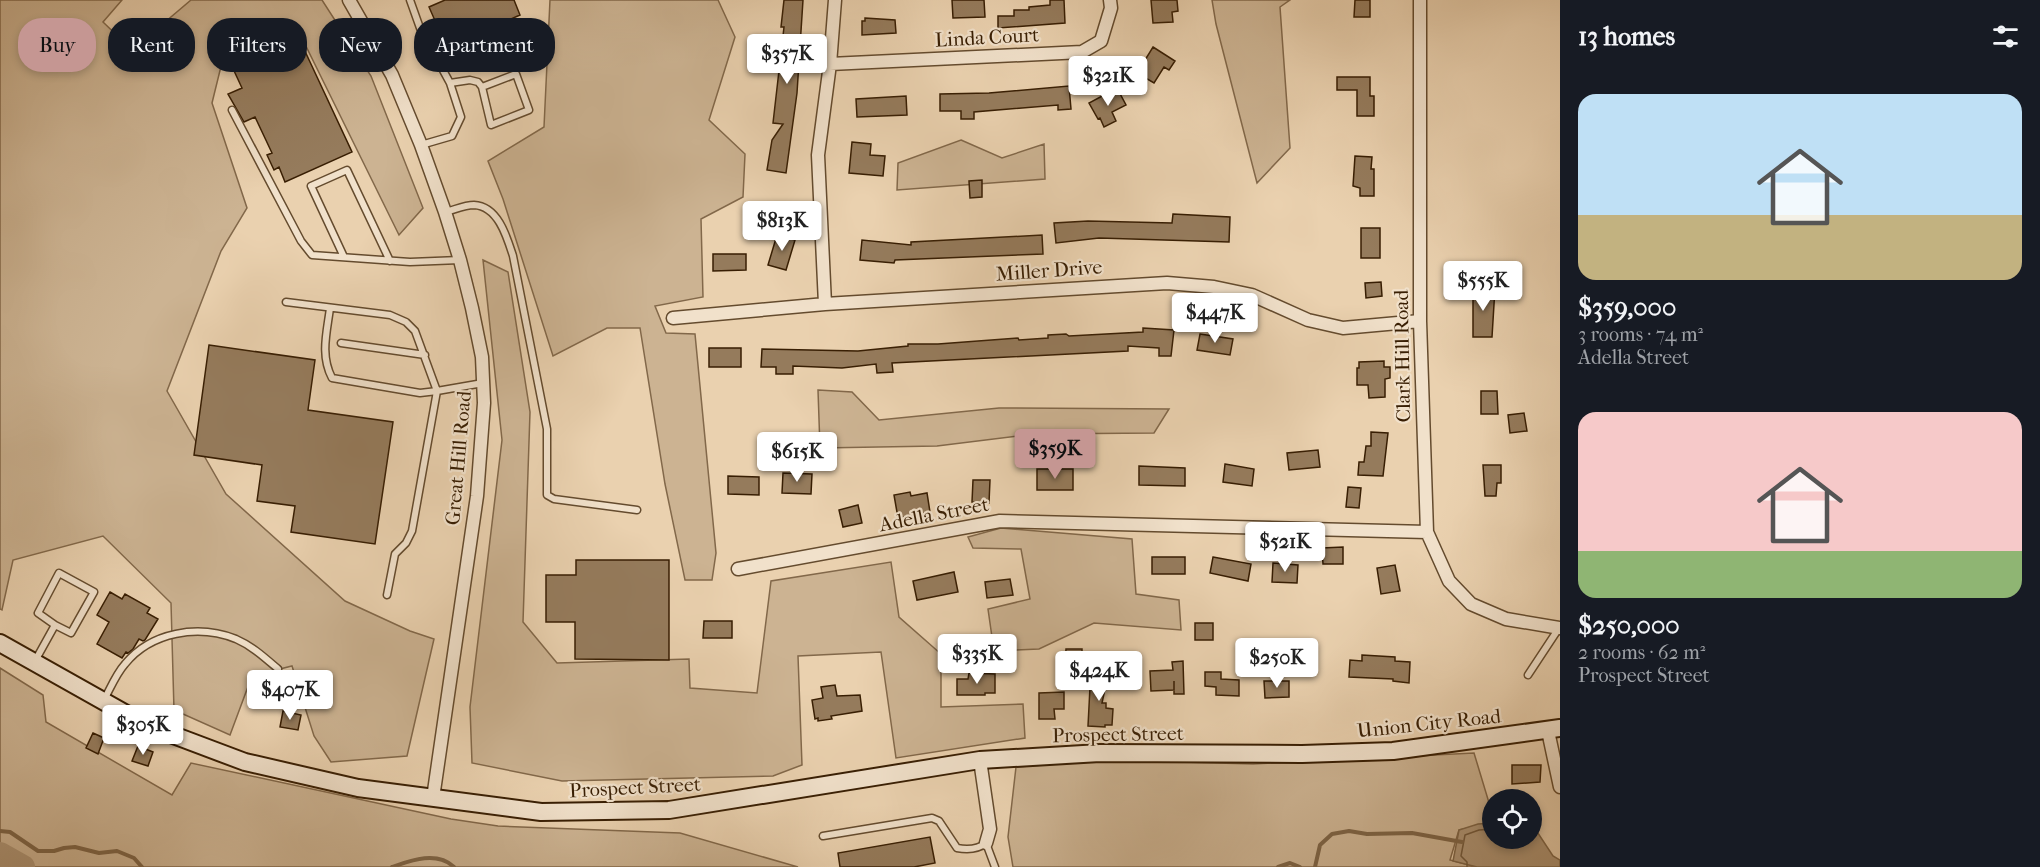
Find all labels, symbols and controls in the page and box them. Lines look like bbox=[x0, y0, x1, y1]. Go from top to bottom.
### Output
chip: Buy bbox=[18, 18, 96, 72]
chip: Rent bbox=[108, 18, 195, 72]
chip: Filters bbox=[207, 18, 307, 72]
chip: New bbox=[319, 18, 402, 72]
chip: Apartment bbox=[414, 18, 555, 72]
icon: filters bbox=[1989, 20, 2022, 53]
text: 13 homes bbox=[1578, 21, 1675, 52]
street label: Linda Court bbox=[934, 23, 1040, 52]
pin: $357K bbox=[745, 34, 829, 85]
text: $357K bbox=[761, 42, 813, 65]
pin: $321K bbox=[1066, 56, 1150, 107]
text: $321K bbox=[1082, 64, 1134, 87]
icon: home bbox=[1746, 133, 1854, 241]
pin: $813K bbox=[740, 201, 824, 252]
text: $813K bbox=[757, 209, 807, 232]
street label: Miller Drive bbox=[995, 255, 1103, 286]
pin: $555K bbox=[1441, 261, 1525, 312]
text: $555K bbox=[1457, 269, 1509, 292]
street label: Clark Hill Road bbox=[1390, 288, 1415, 423]
text: $359,000 bbox=[1578, 292, 1676, 323]
pin: $447K bbox=[1173, 293, 1257, 344]
text: $447K bbox=[1186, 301, 1244, 324]
text: 3 rooms · 74 m² bbox=[1578, 323, 1703, 346]
text: Adella Street bbox=[1578, 346, 1689, 369]
street label: Great Hill Road bbox=[441, 389, 476, 526]
pin: $359K bbox=[1013, 429, 1097, 480]
pin: $615K bbox=[755, 432, 839, 483]
text: $359K bbox=[1029, 437, 1081, 460]
text: $615K bbox=[771, 440, 823, 463]
icon: home bbox=[1746, 451, 1854, 559]
street label: Adella Street bbox=[876, 493, 991, 537]
pin: $521K bbox=[1243, 522, 1327, 573]
text: $521K bbox=[1259, 530, 1311, 553]
text: $250,000 bbox=[1578, 610, 1680, 641]
pin: $335K bbox=[935, 634, 1019, 685]
pin: $250K bbox=[1235, 638, 1319, 689]
text: 2 rooms · 62 m² bbox=[1578, 641, 1705, 664]
text: $335K bbox=[952, 642, 1002, 665]
text: $250K bbox=[1249, 646, 1305, 669]
pin: $424K bbox=[1057, 651, 1141, 702]
text: $424K bbox=[1069, 659, 1129, 682]
text: Prospect Street bbox=[1578, 664, 1710, 687]
pin: $407K bbox=[248, 670, 332, 721]
text: $407K bbox=[261, 678, 319, 701]
street label: Union City Road bbox=[1356, 704, 1503, 742]
pin: $305K bbox=[101, 705, 185, 756]
text: $305K bbox=[116, 713, 170, 736]
street label: Prospect Street bbox=[1052, 722, 1184, 747]
street label: Prospect Street bbox=[569, 773, 701, 802]
map controls bbox=[1482, 789, 1542, 849]
button: locate bbox=[1482, 789, 1542, 849]

